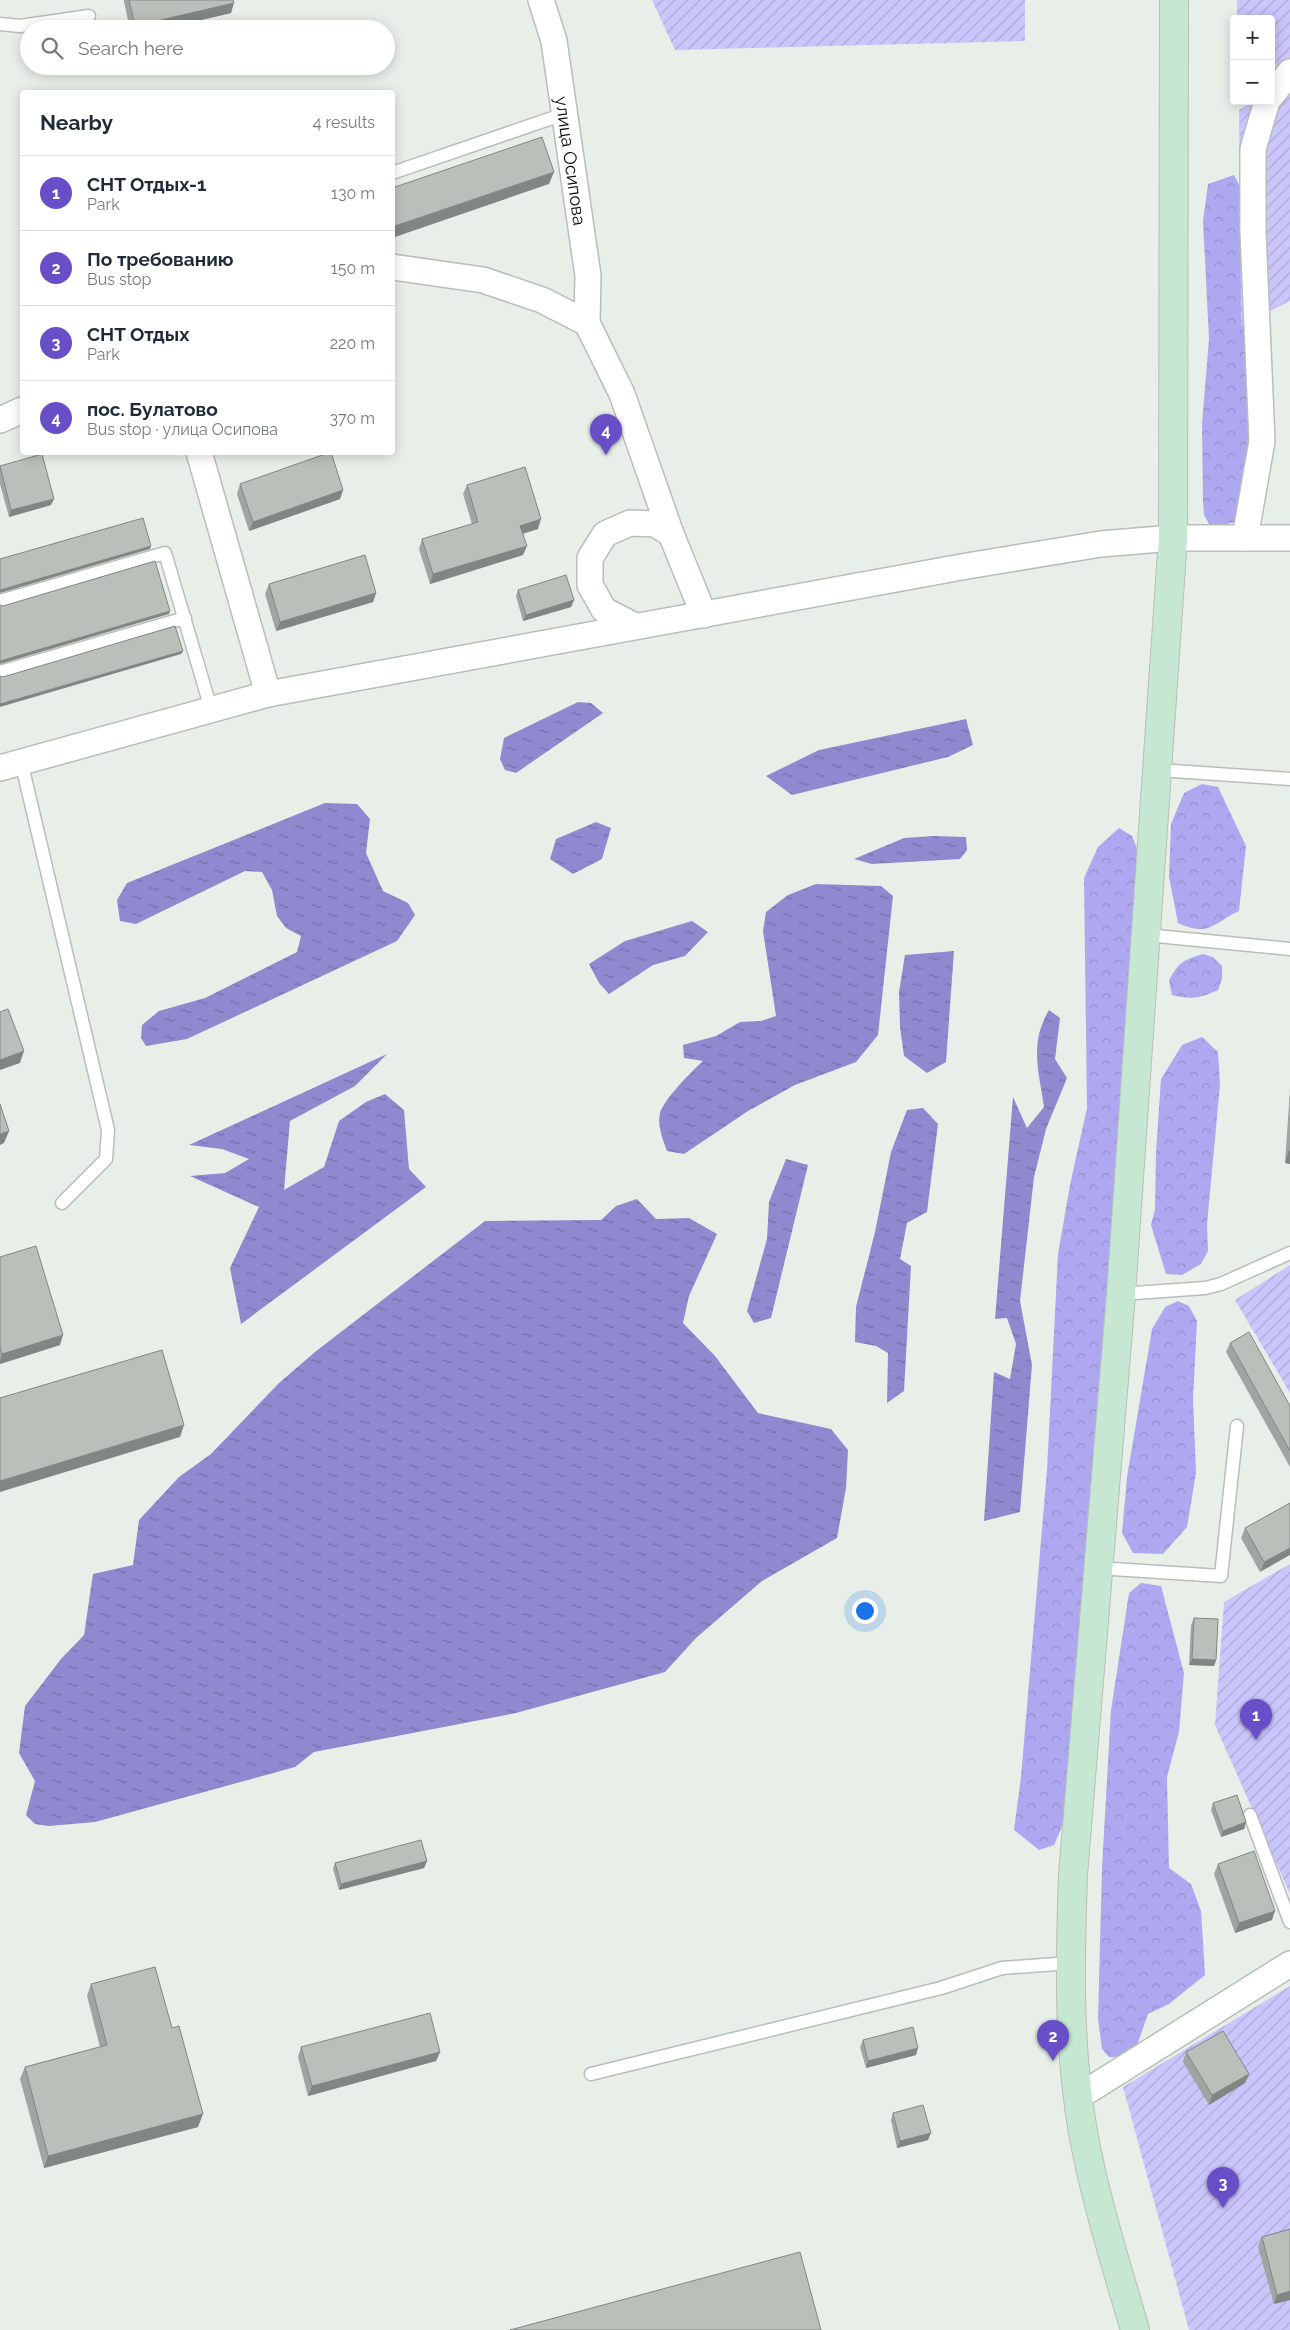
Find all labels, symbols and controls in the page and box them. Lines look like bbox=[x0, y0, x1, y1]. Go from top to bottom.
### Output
map controls bbox=[1230, 15, 1275, 105]
button: + bbox=[1230, 15, 1275, 60]
search box bbox=[20, 20, 395, 75]
icon: search bbox=[38, 34, 66, 62]
text: Search here bbox=[78, 37, 184, 59]
button: − bbox=[1230, 60, 1275, 105]
street label: улица Осипова bbox=[552, 95, 591, 227]
text: Nearby bbox=[40, 110, 113, 135]
text: 4 results bbox=[313, 113, 375, 132]
text: СНТ Отдых-1 bbox=[87, 173, 206, 195]
text: 1 bbox=[52, 184, 60, 203]
text: 130 m bbox=[331, 184, 375, 203]
text: Park bbox=[87, 195, 120, 214]
text: По требованию bbox=[87, 248, 234, 270]
text: 2 bbox=[51, 259, 61, 278]
text: 150 m bbox=[331, 259, 375, 278]
text: Bus stop bbox=[87, 270, 151, 289]
text: СНТ Отдых bbox=[87, 323, 189, 345]
text: 3 bbox=[52, 334, 60, 353]
text: 220 m bbox=[330, 334, 375, 353]
text: Park bbox=[87, 345, 120, 364]
text: пос. Булатово bbox=[87, 398, 218, 420]
text: 4 bbox=[51, 409, 61, 428]
text: 370 m bbox=[329, 409, 375, 428]
pin: 4 bbox=[590, 414, 622, 455]
text: Bus stop · улица Осипова bbox=[87, 420, 278, 439]
your location bbox=[852, 1598, 878, 1624]
pin: 1 bbox=[1240, 1699, 1272, 1740]
pin: 2 bbox=[1037, 2020, 1069, 2061]
pin: 3 bbox=[1207, 2167, 1239, 2208]

